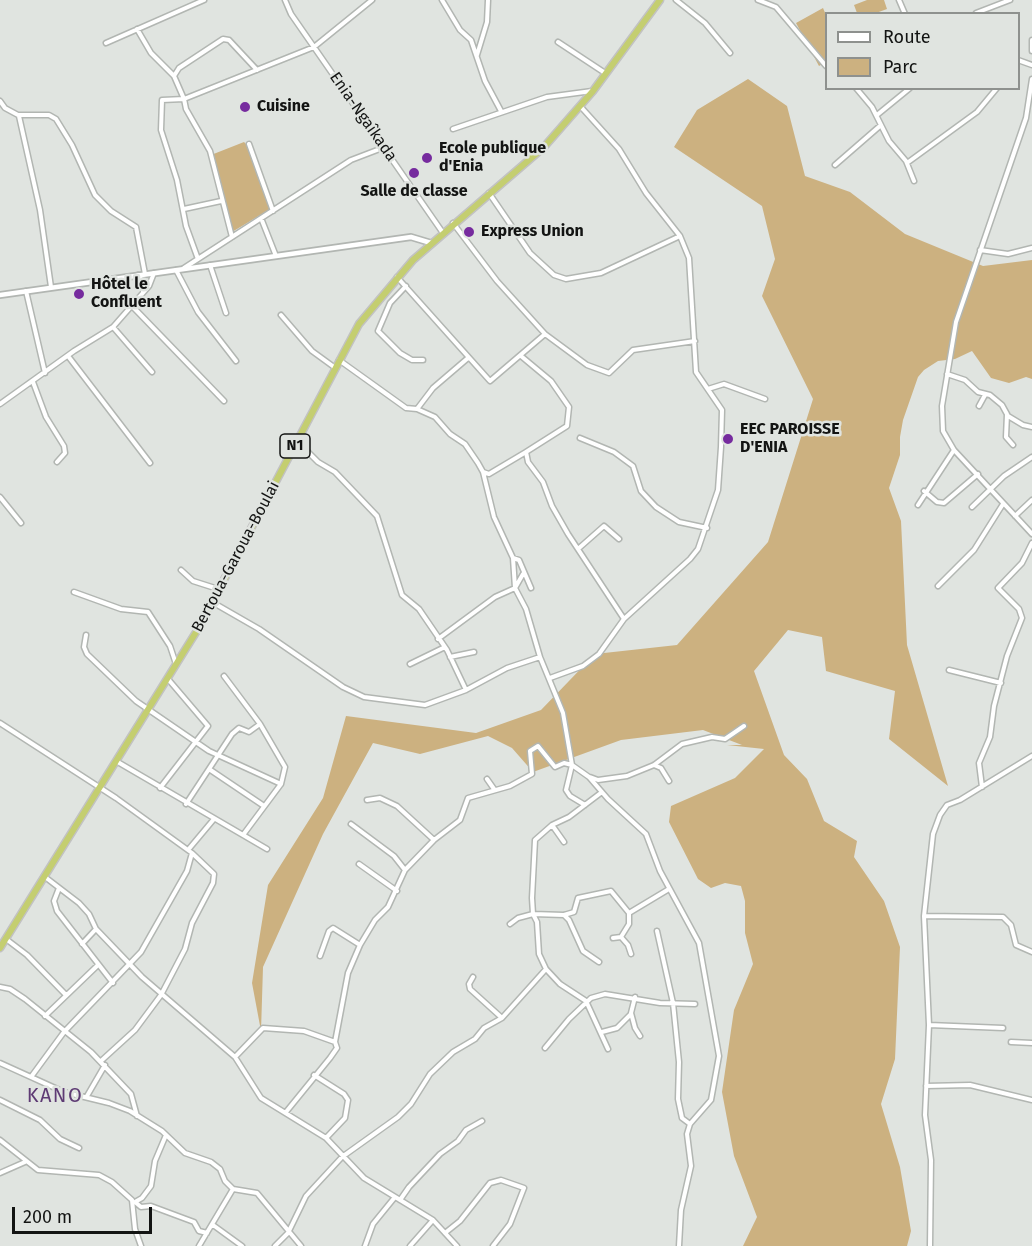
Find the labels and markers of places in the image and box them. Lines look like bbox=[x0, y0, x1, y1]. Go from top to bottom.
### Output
place label: Cuisine bbox=[257, 97, 310, 117]
marker: Cuisine bbox=[238, 100, 252, 114]
place label: Ecole publique d'Enia bbox=[439, 139, 546, 177]
marker: Ecole publique d'Enia bbox=[420, 151, 434, 165]
marker: Salle de classe bbox=[407, 166, 421, 180]
place label: Salle de classe bbox=[360, 182, 468, 202]
place label: Express Union bbox=[481, 222, 584, 242]
marker: Express Union bbox=[462, 225, 476, 239]
place label: Hôtel le Confluent bbox=[91, 275, 162, 313]
marker: Hôtel le Confluent bbox=[72, 287, 86, 301]
place label: EEC PAROISSE D'ENIA bbox=[740, 420, 840, 458]
marker: EEC PAROISSE D'ENIA bbox=[721, 432, 735, 446]

